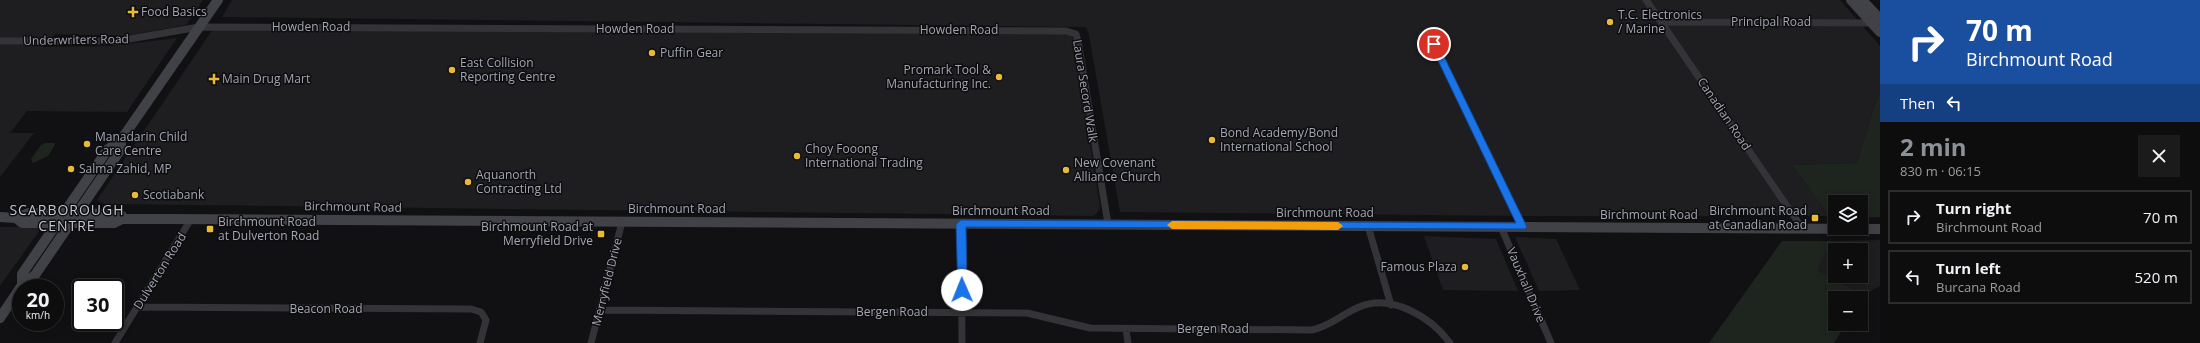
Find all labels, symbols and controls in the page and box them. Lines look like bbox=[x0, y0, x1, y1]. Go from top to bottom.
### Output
place label: Food Basics bbox=[141, 3, 207, 20]
place label: T.C. Electronics / Marine bbox=[1618, 6, 1702, 37]
marker: Food Basics bbox=[128, 7, 138, 17]
text: 70 m bbox=[1966, 11, 2033, 49]
street label: Principal Road bbox=[1731, 13, 1811, 30]
icon: right bbox=[1900, 16, 1952, 68]
marker: T.C. Electronics / Marine bbox=[1605, 17, 1615, 27]
street label: Howden Road bbox=[272, 18, 350, 35]
street label: Howden Road bbox=[596, 20, 674, 37]
street label: Howden Road bbox=[920, 21, 998, 38]
pin bbox=[1417, 27, 1451, 61]
street label: Underwriters Road bbox=[23, 30, 129, 49]
icon: arrive bbox=[1423, 33, 1445, 55]
street label: Laura Secord Walk bbox=[1069, 38, 1102, 144]
place label: Puffin Gear bbox=[660, 44, 723, 61]
text: Birchmount Road bbox=[1966, 47, 2113, 71]
marker: Puffin Gear bbox=[647, 48, 657, 58]
place label: East Collision Reporting Centre bbox=[460, 54, 556, 85]
place label: Promark Tool & Manufacturing Inc. bbox=[886, 61, 991, 92]
marker: East Collision Reporting Centre bbox=[447, 65, 457, 75]
place label: Main Drug Mart bbox=[222, 70, 310, 87]
marker: Promark Tool & Manufacturing Inc. bbox=[994, 72, 1004, 82]
marker: Main Drug Mart bbox=[209, 74, 219, 84]
street label: Canadian Road bbox=[1694, 74, 1755, 153]
icon: left bbox=[1943, 92, 1965, 114]
text: Then bbox=[1900, 93, 1935, 113]
place label: Bond Academy/Bond International School bbox=[1220, 124, 1338, 155]
place label: Manadarin Child Care Centre bbox=[95, 128, 187, 159]
text: 2 min bbox=[1900, 130, 1967, 163]
marker: Bond Academy/Bond International School bbox=[1207, 135, 1217, 145]
button: close bbox=[2138, 135, 2180, 177]
marker: Manadarin Child Care Centre bbox=[82, 139, 92, 149]
place label: Choy Fooong International Trading bbox=[805, 140, 923, 171]
marker: Choy Fooong International Trading bbox=[792, 151, 802, 161]
place label: New Covenant Alliance Church bbox=[1074, 154, 1161, 185]
place label: Salma Zahid, MP bbox=[79, 160, 172, 177]
text: 830 m · 06:15 bbox=[1900, 162, 1981, 180]
marker: Salma Zahid, MP bbox=[66, 164, 76, 174]
marker: New Covenant Alliance Church bbox=[1061, 165, 1071, 175]
place label: Aquanorth Contracting Ltd bbox=[476, 166, 562, 197]
marker: Aquanorth Contracting Ltd bbox=[463, 177, 473, 187]
place label: Scotiabank bbox=[143, 186, 205, 203]
marker: Scotiabank bbox=[130, 190, 140, 200]
map controls bbox=[1828, 195, 1868, 331]
button: layers bbox=[1828, 195, 1868, 235]
street label: Birchmount Road bbox=[304, 197, 402, 216]
text: Turn right bbox=[1936, 198, 2011, 218]
district label: SCARBOROUGH CENTRE bbox=[9, 200, 125, 235]
street label: Birchmount Road bbox=[628, 200, 726, 217]
street label: Birchmount Road bbox=[952, 202, 1050, 219]
place label: Birchmount Road at Canadian Road bbox=[1709, 202, 1807, 233]
street label: Birchmount Road bbox=[1276, 204, 1374, 221]
street label: Birchmount Road bbox=[1600, 206, 1698, 223]
icon: right bbox=[1902, 206, 1924, 228]
text: 70 m bbox=[2143, 207, 2178, 227]
place label: Birchmount Road at Dulverton Road bbox=[218, 213, 319, 244]
marker: Birchmount Road at Canadian Road bbox=[1810, 213, 1820, 223]
place label: Birchmount Road at Merryfield Drive bbox=[481, 218, 593, 249]
text: Birchmount Road bbox=[1936, 218, 2042, 236]
marker: Birchmount Road at Dulverton Road bbox=[205, 224, 215, 234]
street label: Dulverton Road bbox=[129, 229, 190, 312]
marker: Birchmount Road at Merryfield Drive bbox=[596, 229, 606, 239]
street label: Merryfield Drive bbox=[587, 236, 626, 328]
button: + bbox=[1828, 243, 1868, 283]
street label: Vauxhall Drive bbox=[1503, 245, 1550, 325]
place label: Famous Plaza bbox=[1380, 258, 1457, 275]
text: Turn left bbox=[1936, 258, 2001, 278]
marker: Famous Plaza bbox=[1460, 262, 1470, 272]
icon: left bbox=[1902, 266, 1924, 288]
text: 520 m bbox=[2134, 267, 2178, 287]
position arrow bbox=[941, 269, 983, 311]
text: Burcana Road bbox=[1936, 278, 2021, 296]
speed limit sign: 30 bbox=[72, 279, 124, 331]
text: 20 bbox=[27, 286, 49, 313]
button: − bbox=[1828, 291, 1868, 331]
street label: Beacon Road bbox=[289, 300, 363, 317]
street label: Bergen Road bbox=[856, 303, 928, 320]
text: km/h bbox=[26, 308, 50, 322]
street label: Bergen Road bbox=[1177, 320, 1249, 337]

